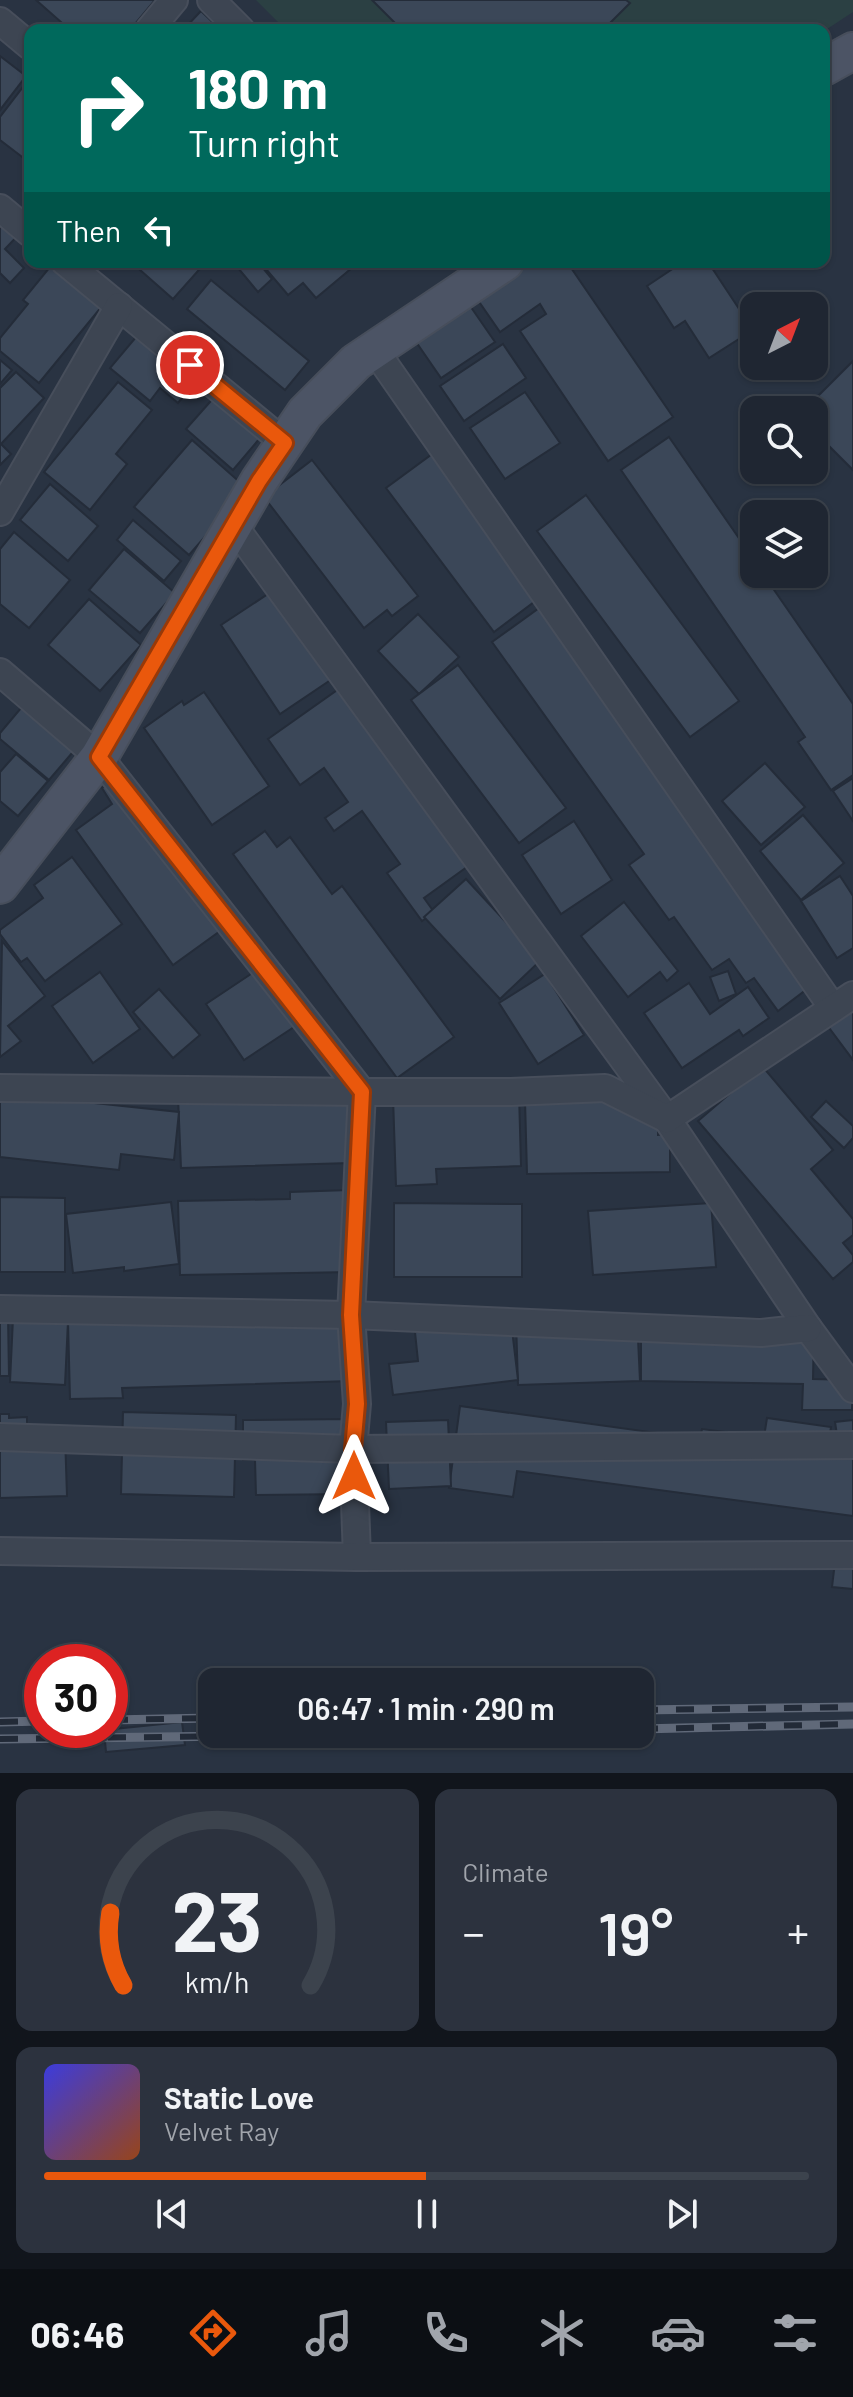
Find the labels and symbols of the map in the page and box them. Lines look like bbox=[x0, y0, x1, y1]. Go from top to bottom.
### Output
north arrow bbox=[740, 292, 828, 380]
pin bbox=[156, 331, 224, 399]
position arrow bbox=[312, 1434, 396, 1518]
speed limit sign: 30 bbox=[24, 1644, 128, 1748]

